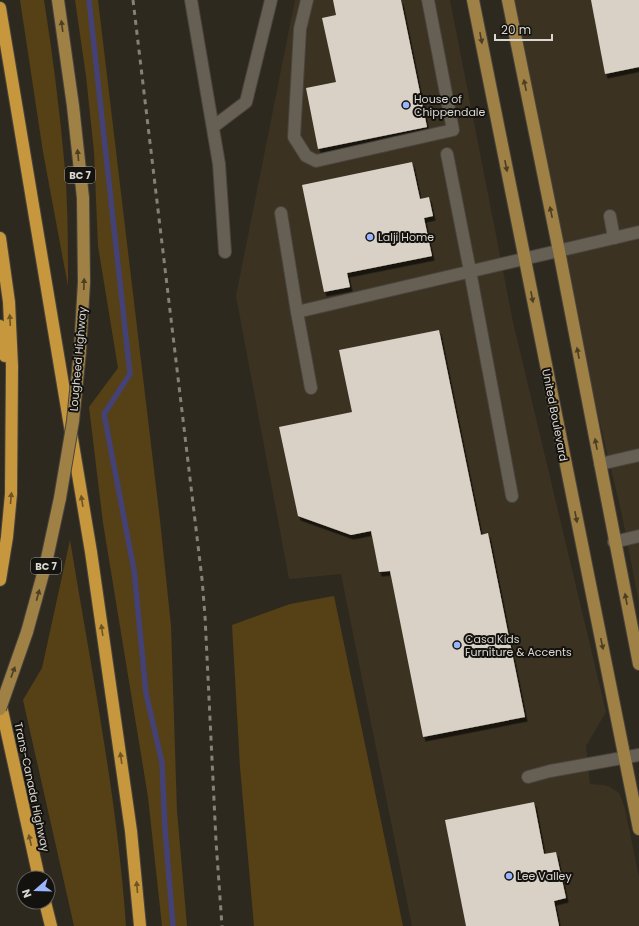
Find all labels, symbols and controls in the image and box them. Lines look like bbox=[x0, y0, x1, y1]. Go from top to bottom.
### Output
scale bar bbox=[495, 16, 552, 42]
one-way arrow bbox=[59, 20, 65, 32]
text: 20 m bbox=[501, 21, 531, 38]
one-way arrow bbox=[478, 32, 484, 44]
one-way arrow bbox=[521, 79, 527, 91]
place label: House of Chippendale bbox=[414, 91, 486, 120]
marker: House of Chippendale bbox=[401, 100, 411, 110]
one-way arrow bbox=[75, 149, 82, 161]
one-way arrow bbox=[503, 160, 509, 172]
road number: BC 7 bbox=[65, 167, 95, 183]
one-way arrow bbox=[547, 206, 553, 218]
place label: Lalji Home bbox=[378, 229, 434, 245]
marker: Lalji Home bbox=[365, 232, 375, 242]
one-way arrow bbox=[81, 277, 87, 290]
one-way arrow bbox=[529, 291, 535, 303]
street label: Lougheed Highway bbox=[65, 305, 91, 412]
one-way arrow bbox=[6, 314, 13, 326]
one-way arrow bbox=[575, 347, 581, 359]
street label: United Boulevard bbox=[538, 367, 572, 463]
one-way arrow bbox=[592, 438, 598, 450]
one-way arrow bbox=[7, 492, 14, 504]
one-way arrow bbox=[79, 495, 85, 507]
one-way arrow bbox=[573, 511, 579, 523]
road number: BC 7 bbox=[31, 558, 61, 574]
one-way arrow bbox=[35, 589, 41, 601]
one-way arrow bbox=[622, 593, 628, 605]
one-way arrow bbox=[99, 623, 105, 636]
place label: Casa Kids Furniture & Accents bbox=[465, 631, 572, 660]
one-way arrow bbox=[599, 638, 605, 650]
marker: Casa Kids Furniture & Accents bbox=[452, 640, 462, 650]
one-way arrow bbox=[10, 666, 16, 678]
street label: Trans-Canada Highway bbox=[10, 721, 54, 854]
one-way arrow bbox=[118, 752, 124, 764]
one-way arrow bbox=[27, 834, 33, 846]
place label: Lee Valley bbox=[517, 868, 572, 884]
north arrow bbox=[16, 870, 56, 910]
marker: Lee Valley bbox=[504, 871, 514, 881]
one-way arrow bbox=[133, 881, 140, 893]
text: N bbox=[18, 887, 36, 900]

